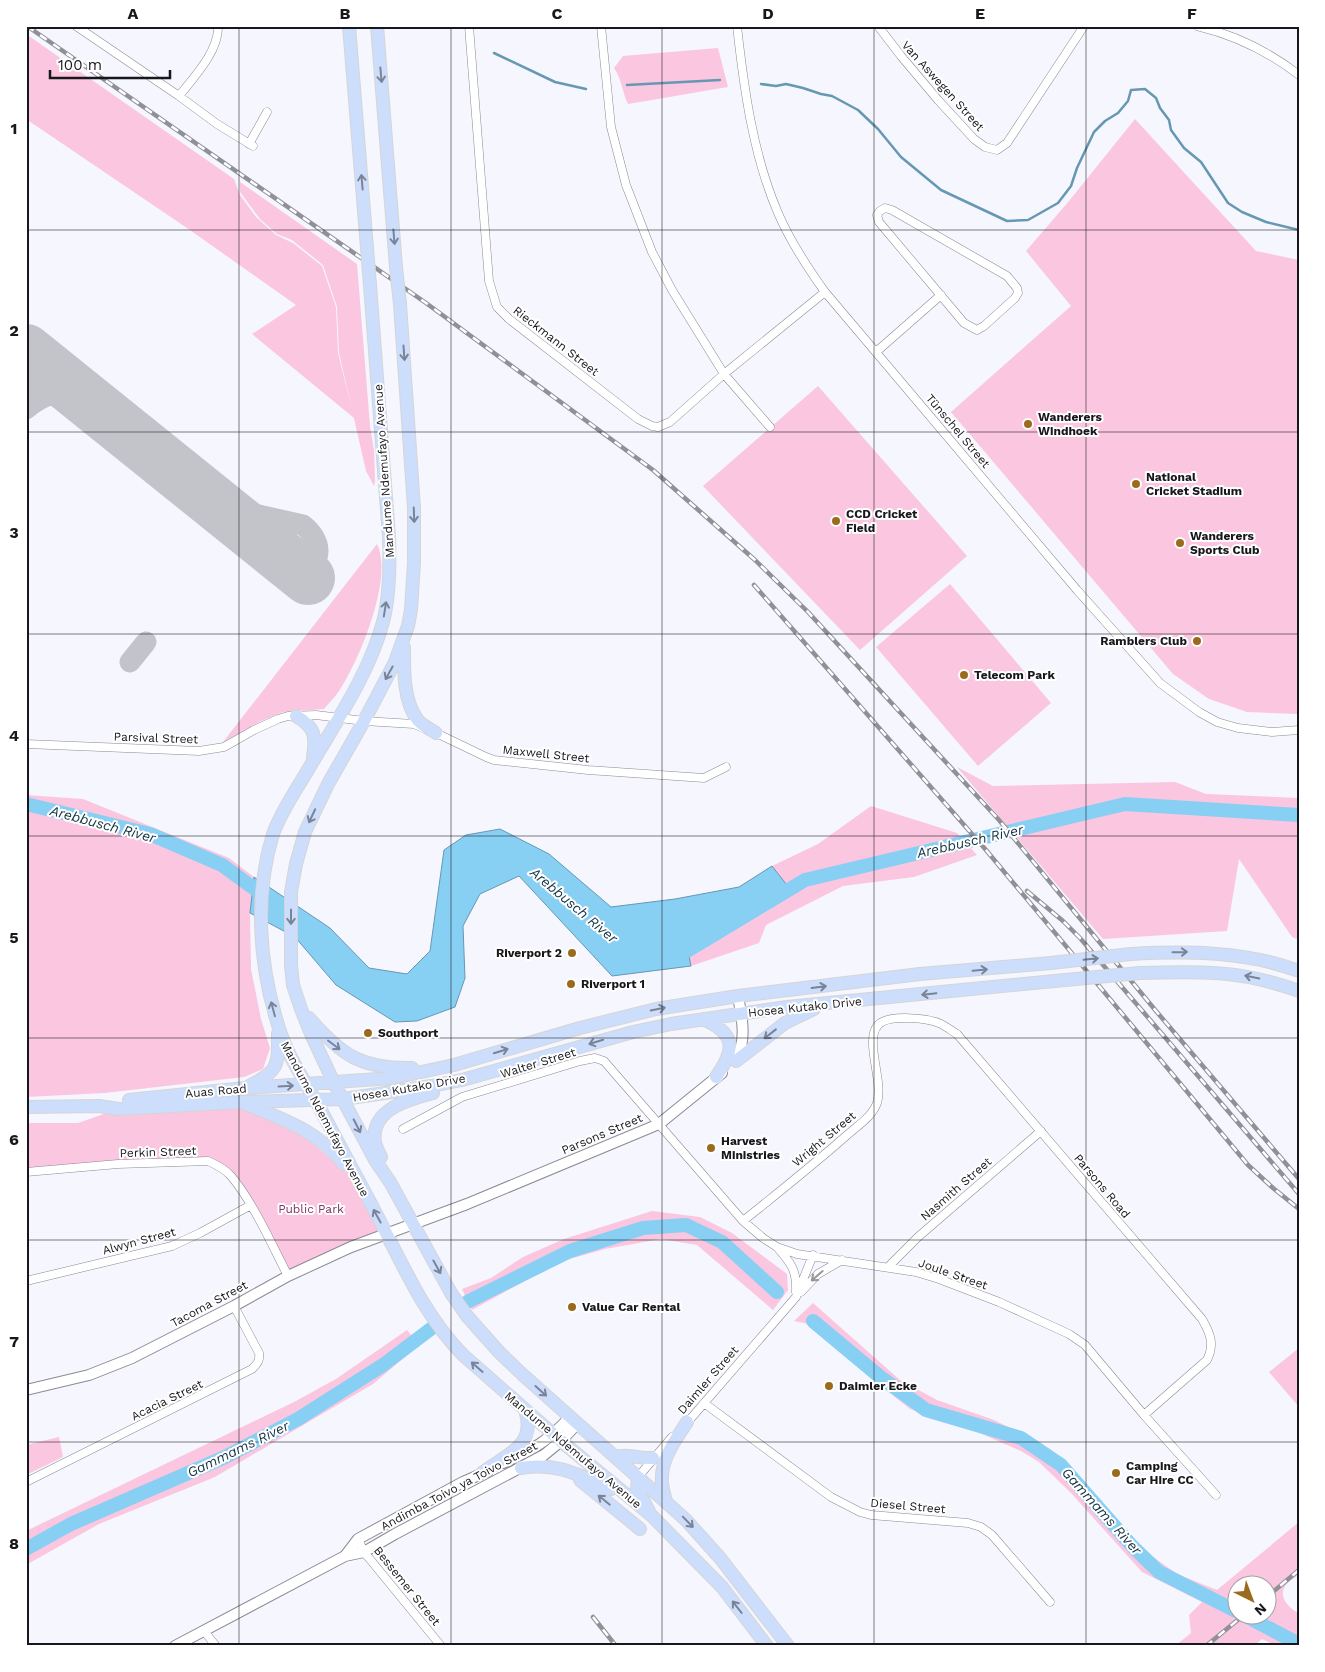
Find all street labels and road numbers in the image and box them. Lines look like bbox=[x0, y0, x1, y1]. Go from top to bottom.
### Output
street label: Van Aswegen Street bbox=[899, 38, 987, 134]
street label: Rieckmann Street bbox=[510, 303, 602, 379]
street label: Mandume Ndemufayo Avenue bbox=[371, 384, 397, 558]
street label: Tünschel Street bbox=[923, 391, 993, 471]
street label: Parsival Street bbox=[113, 730, 199, 746]
street label: Maxwell Street bbox=[502, 742, 590, 766]
street label: Hosea Kutako Drive bbox=[747, 994, 863, 1020]
street label: Mandume Ndemufayo Avenue bbox=[278, 1039, 372, 1199]
street label: Walter Street bbox=[499, 1045, 577, 1081]
street label: Hosea Kutako Drive bbox=[352, 1071, 467, 1105]
street label: Auas Road bbox=[185, 1081, 247, 1101]
street label: Wright Street bbox=[790, 1108, 858, 1170]
street label: Parsons Street bbox=[560, 1111, 644, 1157]
street label: Perkin Street bbox=[119, 1144, 197, 1160]
street label: Parsons Road bbox=[1071, 1151, 1133, 1221]
street label: Nasmith Street bbox=[918, 1154, 994, 1224]
street label: Alwyn Street bbox=[101, 1224, 177, 1258]
street label: Joule Street bbox=[917, 1256, 989, 1292]
street label: Tacoma Street bbox=[168, 1278, 250, 1330]
street label: Daimler Street bbox=[675, 1343, 741, 1417]
street label: Acacia Street bbox=[129, 1377, 205, 1423]
street label: Mandume Ndemufayo Avenue bbox=[502, 1389, 644, 1511]
street label: Andimba Toivo ya Toivo Street bbox=[378, 1439, 540, 1533]
street label: Diesel Street bbox=[870, 1496, 946, 1516]
street label: Bessemer Street bbox=[371, 1544, 443, 1628]

